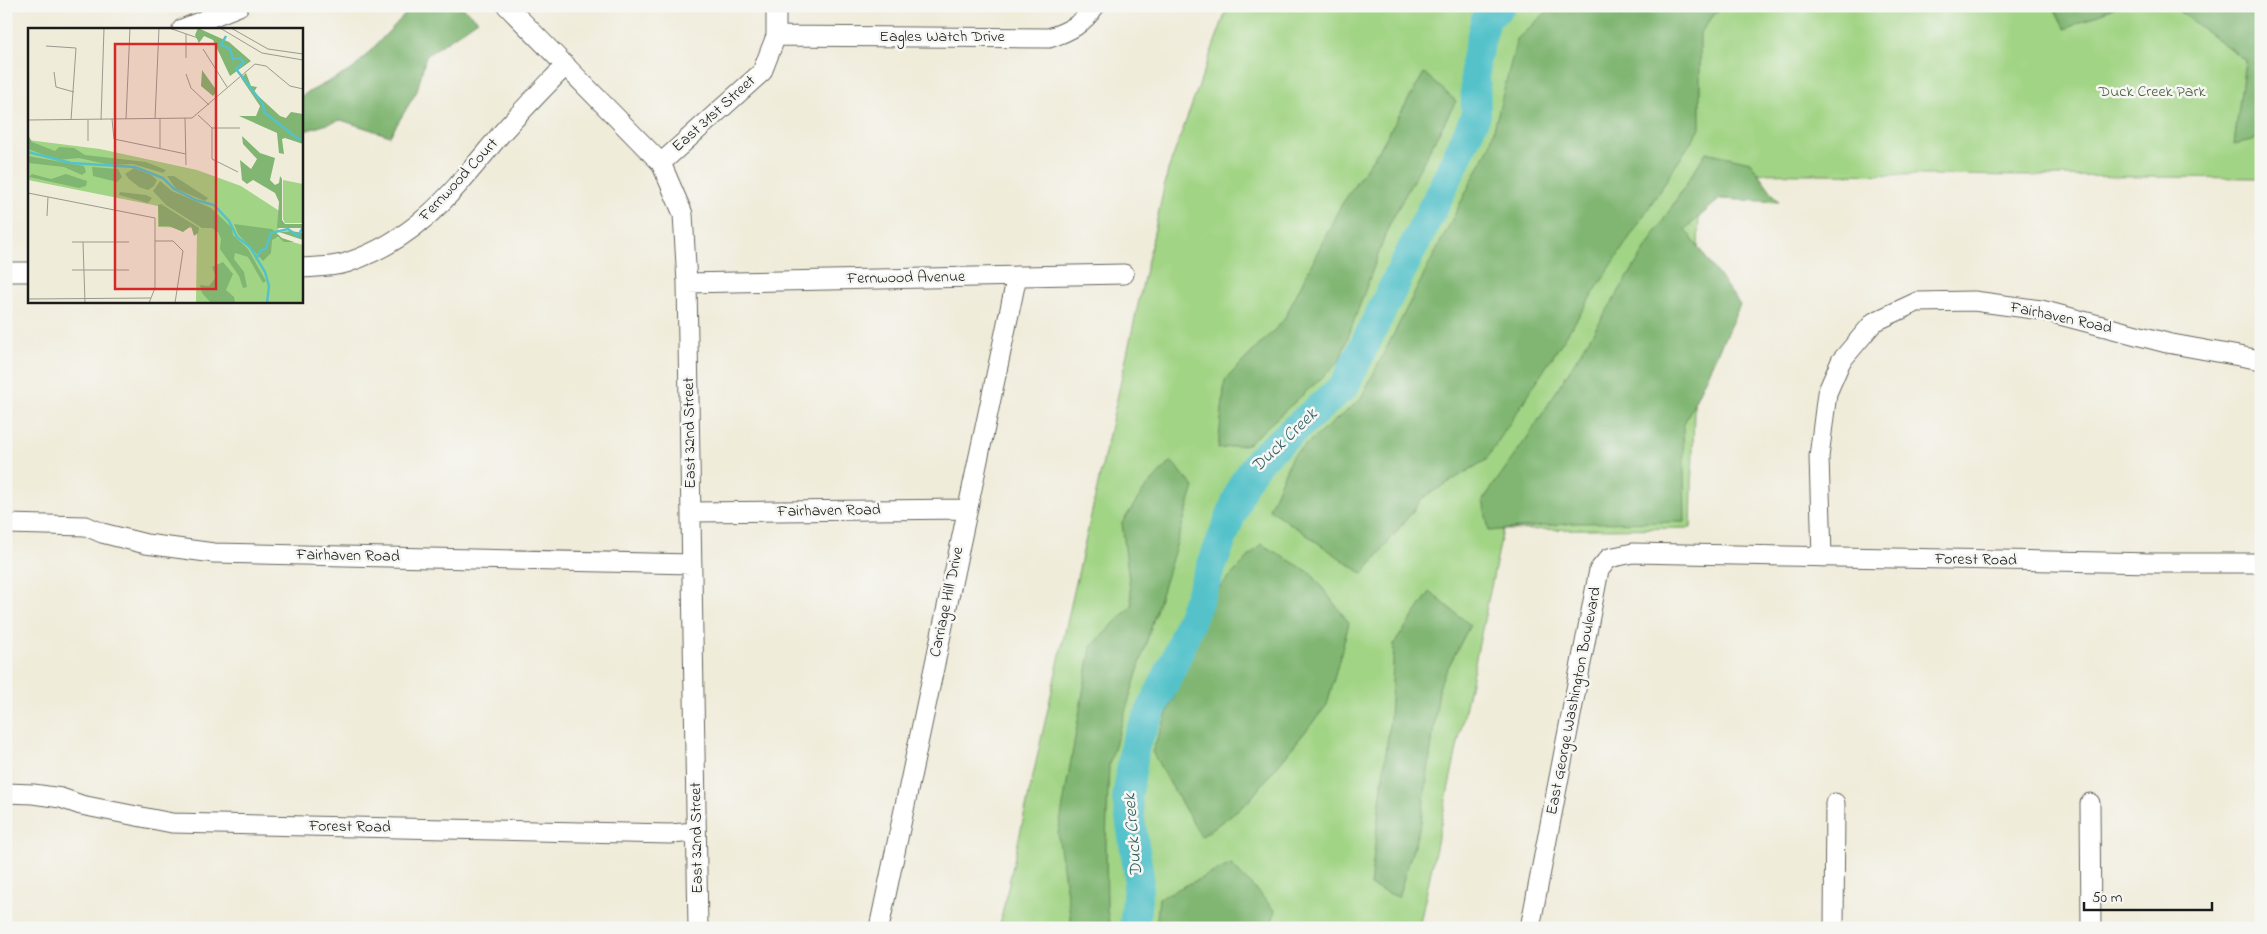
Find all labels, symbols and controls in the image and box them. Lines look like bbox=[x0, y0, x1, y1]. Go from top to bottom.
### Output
street label: Eagles Watch Drive bbox=[879, 25, 1006, 49]
inset map bbox=[28, 28, 302, 302]
street label: East 31st Street bbox=[667, 69, 762, 158]
park label: Duck Creek Park bbox=[2098, 80, 2206, 104]
street label: Fernwood Court bbox=[413, 132, 505, 228]
street label: Fernwood Avenue bbox=[846, 265, 966, 291]
street label: Fairhaven Road bbox=[2007, 295, 2114, 341]
street label: East 32nd Street bbox=[677, 376, 703, 489]
water label: Duck Creek bbox=[1246, 402, 1325, 479]
street label: Fairhaven Road bbox=[776, 498, 881, 524]
street label: Fairhaven Road bbox=[295, 543, 400, 569]
street label: Carriage Hill Drive bbox=[924, 544, 971, 659]
street label: Forest Road bbox=[1934, 547, 2017, 573]
street label: East George Washington Boulevard bbox=[1540, 585, 1608, 817]
street label: East 32nd Street bbox=[684, 781, 710, 894]
water label: Duck Creek bbox=[1117, 791, 1151, 878]
street label: Forest Road bbox=[308, 814, 391, 840]
scale bar bbox=[2084, 879, 2212, 911]
text: 50 m bbox=[2092, 887, 2123, 909]

